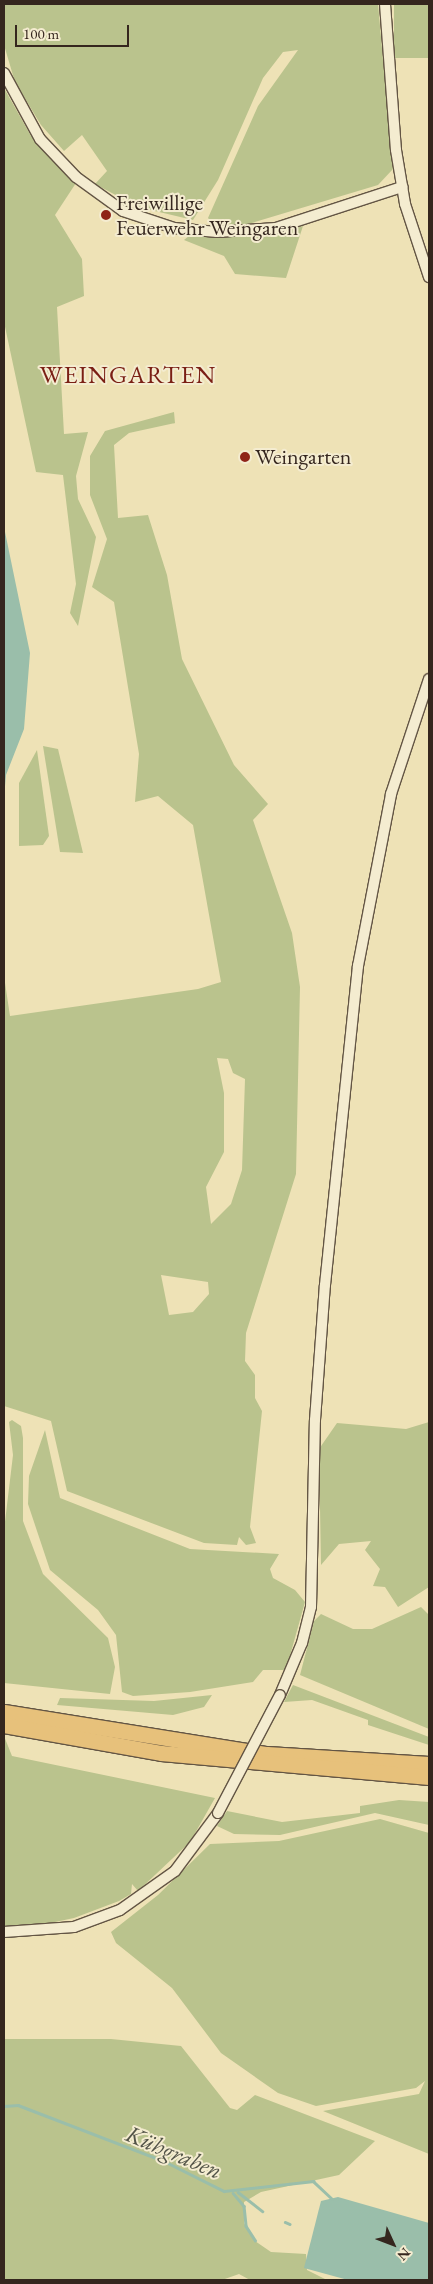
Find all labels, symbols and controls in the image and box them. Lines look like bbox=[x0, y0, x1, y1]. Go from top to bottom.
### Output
scale bar bbox=[18, 15, 131, 47]
text: 100 m bbox=[23, 24, 59, 43]
place label: Freiwillige Feuerwehr Weingaren bbox=[116, 189, 298, 240]
marker: Freiwillige Feuerwehr Weingaren bbox=[100, 209, 112, 221]
district label: WEINGARTEN bbox=[38, 359, 218, 389]
place label: Weingarten bbox=[255, 444, 351, 470]
marker: Weingarten bbox=[239, 451, 251, 463]
water label: Kühgraben bbox=[122, 2119, 226, 2185]
north arrow bbox=[368, 2219, 418, 2269]
text: N bbox=[394, 2244, 414, 2265]

